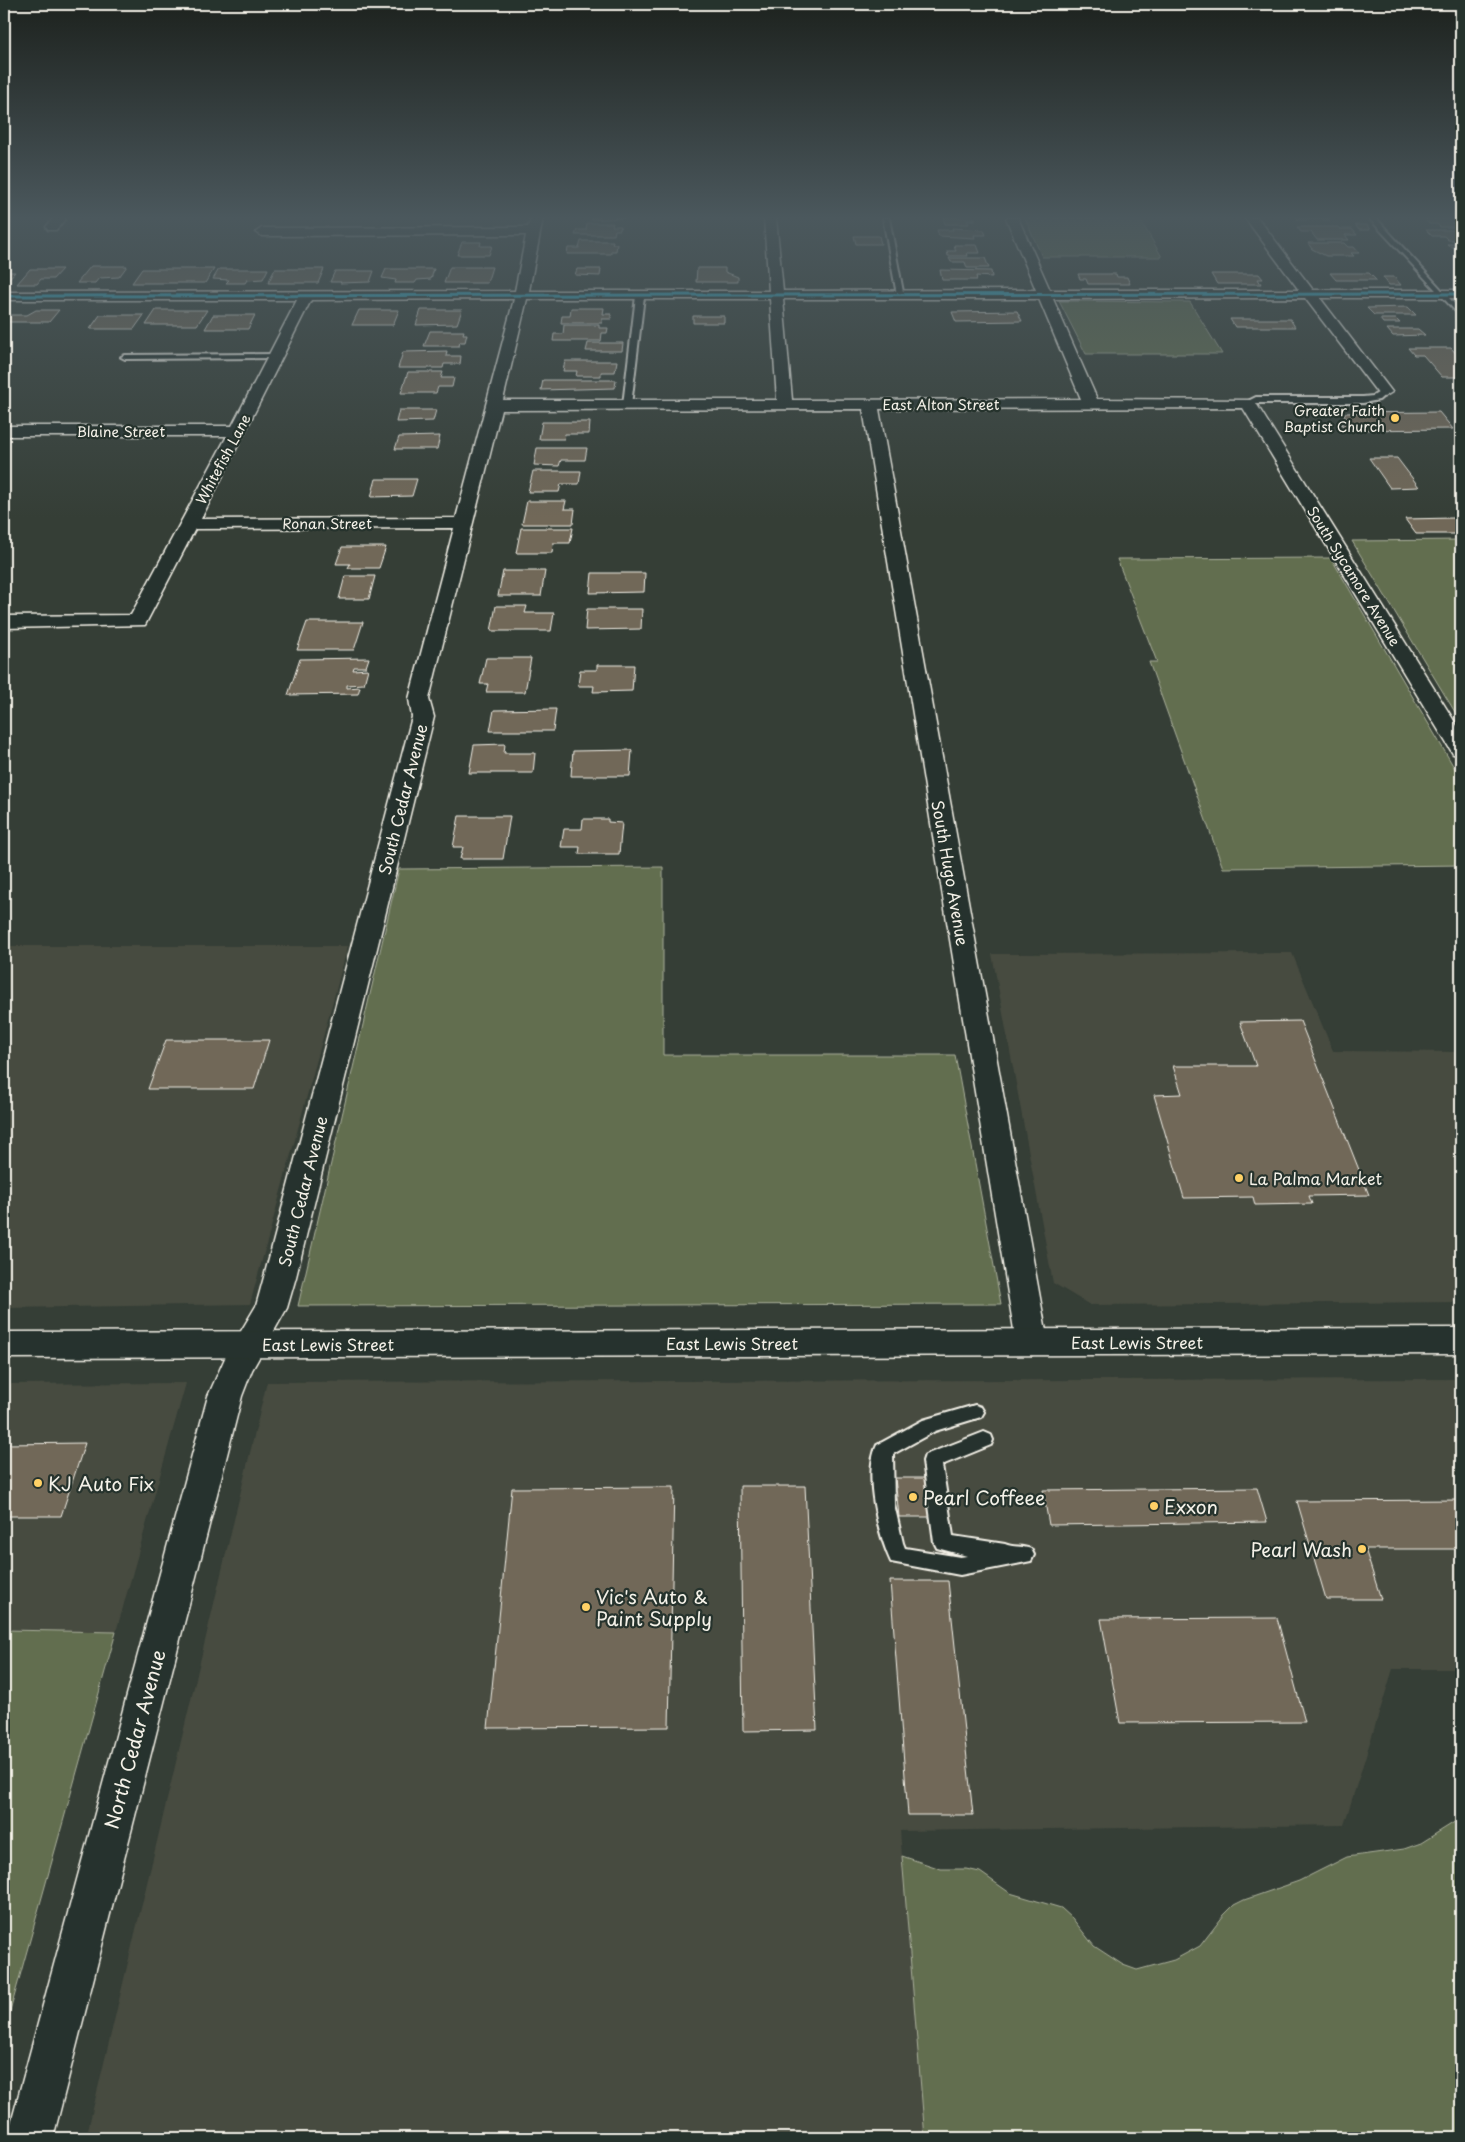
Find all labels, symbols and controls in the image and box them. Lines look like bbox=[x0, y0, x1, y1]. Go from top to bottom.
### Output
street label: East Alton Street bbox=[883, 394, 1000, 415]
place label: Greater Faith Baptist Church bbox=[1284, 400, 1385, 437]
street label: Whitefish Lane bbox=[190, 410, 256, 508]
marker: Greater Faith Baptist Church bbox=[1389, 412, 1401, 424]
street label: Blaine Street bbox=[77, 421, 165, 442]
street label: South Sycamore Avenue bbox=[1302, 502, 1406, 650]
street label: Ronan Street bbox=[282, 513, 372, 534]
street label: South Cedar Avenue bbox=[372, 721, 432, 877]
street label: South Hugo Avenue bbox=[926, 799, 976, 948]
street label: South Cedar Avenue bbox=[272, 1113, 332, 1269]
place label: La Palma Market bbox=[1249, 1166, 1382, 1190]
marker: La Palma Market bbox=[1233, 1172, 1245, 1184]
street label: East Lewis Street bbox=[1071, 1330, 1203, 1354]
street label: East Lewis Street bbox=[666, 1331, 798, 1355]
street label: East Lewis Street bbox=[262, 1332, 394, 1356]
place label: KJ Auto Fix bbox=[48, 1469, 154, 1497]
marker: KJ Auto Fix bbox=[32, 1477, 44, 1489]
place label: Pearl Coffeee bbox=[923, 1483, 1045, 1511]
marker: Pearl Coffeee bbox=[907, 1491, 919, 1503]
place label: Exxon bbox=[1164, 1492, 1218, 1520]
marker: Exxon bbox=[1148, 1500, 1160, 1512]
place label: Pearl Wash bbox=[1250, 1535, 1352, 1563]
marker: Pearl Wash bbox=[1356, 1543, 1368, 1555]
place label: Vic's Auto & Paint Supply bbox=[596, 1582, 712, 1632]
marker: Vic's Auto & Paint Supply bbox=[580, 1601, 592, 1613]
street label: North Cedar Avenue bbox=[97, 1646, 171, 1832]

